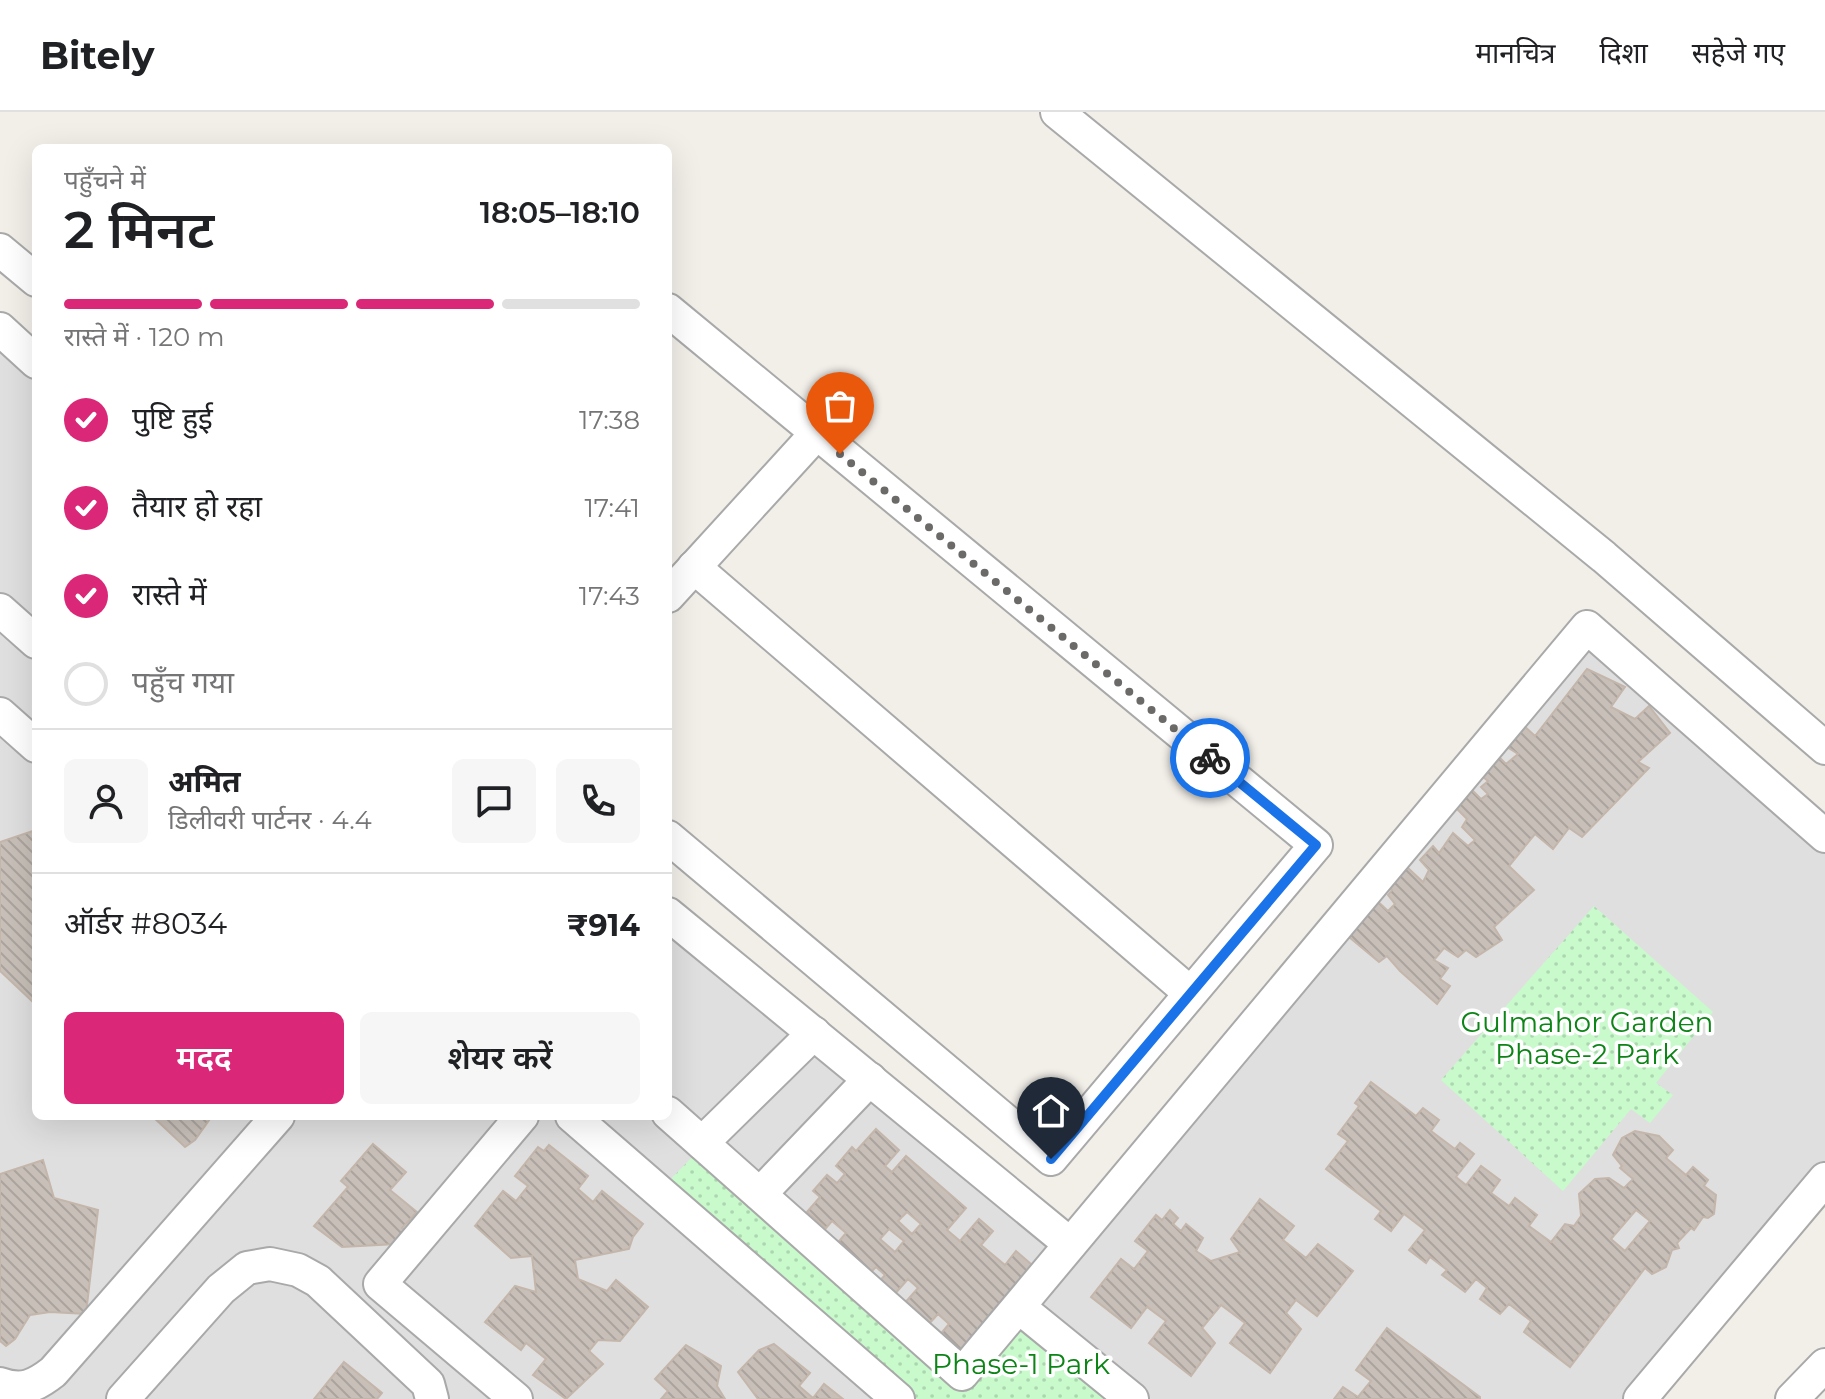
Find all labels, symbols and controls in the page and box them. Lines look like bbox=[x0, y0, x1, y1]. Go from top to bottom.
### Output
text: Bitely bbox=[40, 32, 155, 79]
text: मानचित्र bbox=[1475, 36, 1555, 70]
text: दिशा bbox=[1599, 36, 1648, 70]
text: सहेजे गए bbox=[1692, 36, 1785, 70]
text: पहुँचने में bbox=[64, 164, 146, 196]
text: 18:05–18:10 bbox=[480, 194, 640, 231]
text: 2 मिनट bbox=[64, 198, 214, 261]
text: रास्ते में · 120 m bbox=[64, 321, 225, 353]
pin bbox=[806, 372, 874, 454]
icon: bag bbox=[818, 384, 862, 428]
icon: check bbox=[64, 398, 108, 442]
text: पुष्टि हुई bbox=[132, 400, 213, 437]
text: 17:38 bbox=[579, 404, 640, 436]
icon: check bbox=[64, 486, 108, 530]
text: तैयार हो रहा bbox=[132, 488, 262, 525]
text: 17:41 bbox=[584, 492, 640, 524]
icon: check bbox=[64, 574, 108, 618]
text: रास्ते में bbox=[132, 576, 207, 613]
text: 17:43 bbox=[579, 580, 640, 612]
text: पहुँच गया bbox=[132, 664, 234, 701]
courier bbox=[1170, 718, 1250, 798]
icon: bike bbox=[1188, 736, 1232, 780]
button: person bbox=[64, 759, 148, 843]
button: chat bbox=[452, 759, 536, 843]
button: phone bbox=[556, 759, 640, 843]
text: अमित bbox=[168, 763, 241, 800]
text: डिलीवरी पार्टनर · 4.4 bbox=[168, 804, 372, 836]
text: ऑर्डर #8034 bbox=[64, 905, 227, 942]
text: ₹914 bbox=[567, 907, 640, 944]
park label: Gulmahor Garden Phase-2 Park bbox=[1460, 1005, 1714, 1071]
button: मदद bbox=[64, 1012, 344, 1104]
button: शेयर करें bbox=[360, 1012, 640, 1104]
pin bbox=[1017, 1077, 1085, 1159]
icon: home bbox=[1029, 1089, 1073, 1133]
park label: Phase-1 Park bbox=[932, 1347, 1110, 1381]

